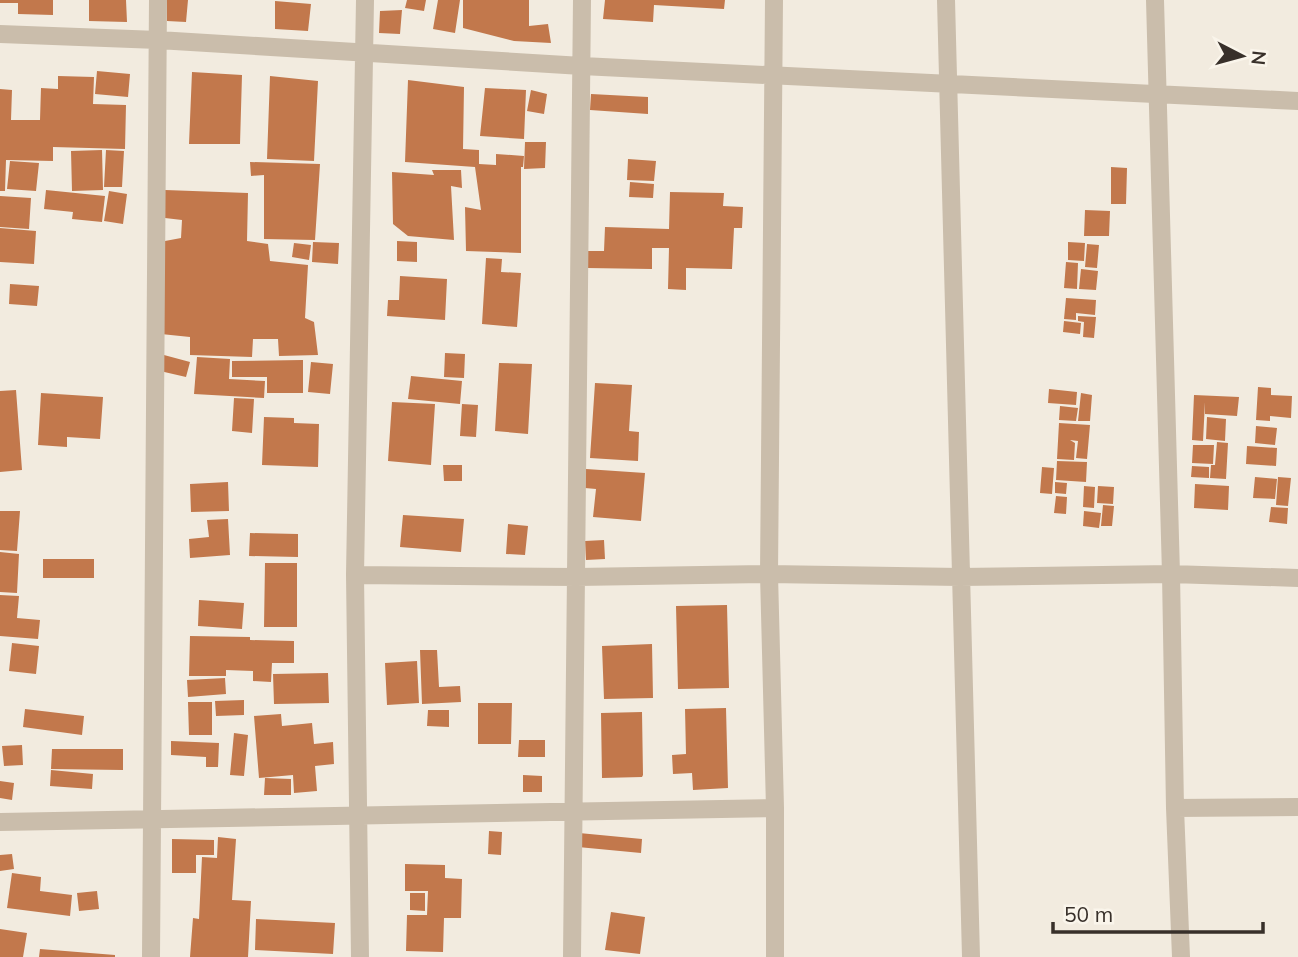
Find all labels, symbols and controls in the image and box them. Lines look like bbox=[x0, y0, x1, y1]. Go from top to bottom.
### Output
north arrow bbox=[1207, 21, 1277, 91]
text: N bbox=[1246, 49, 1272, 66]
scale bar bbox=[1053, 890, 1263, 934]
text: 50 m bbox=[1064, 901, 1113, 927]

